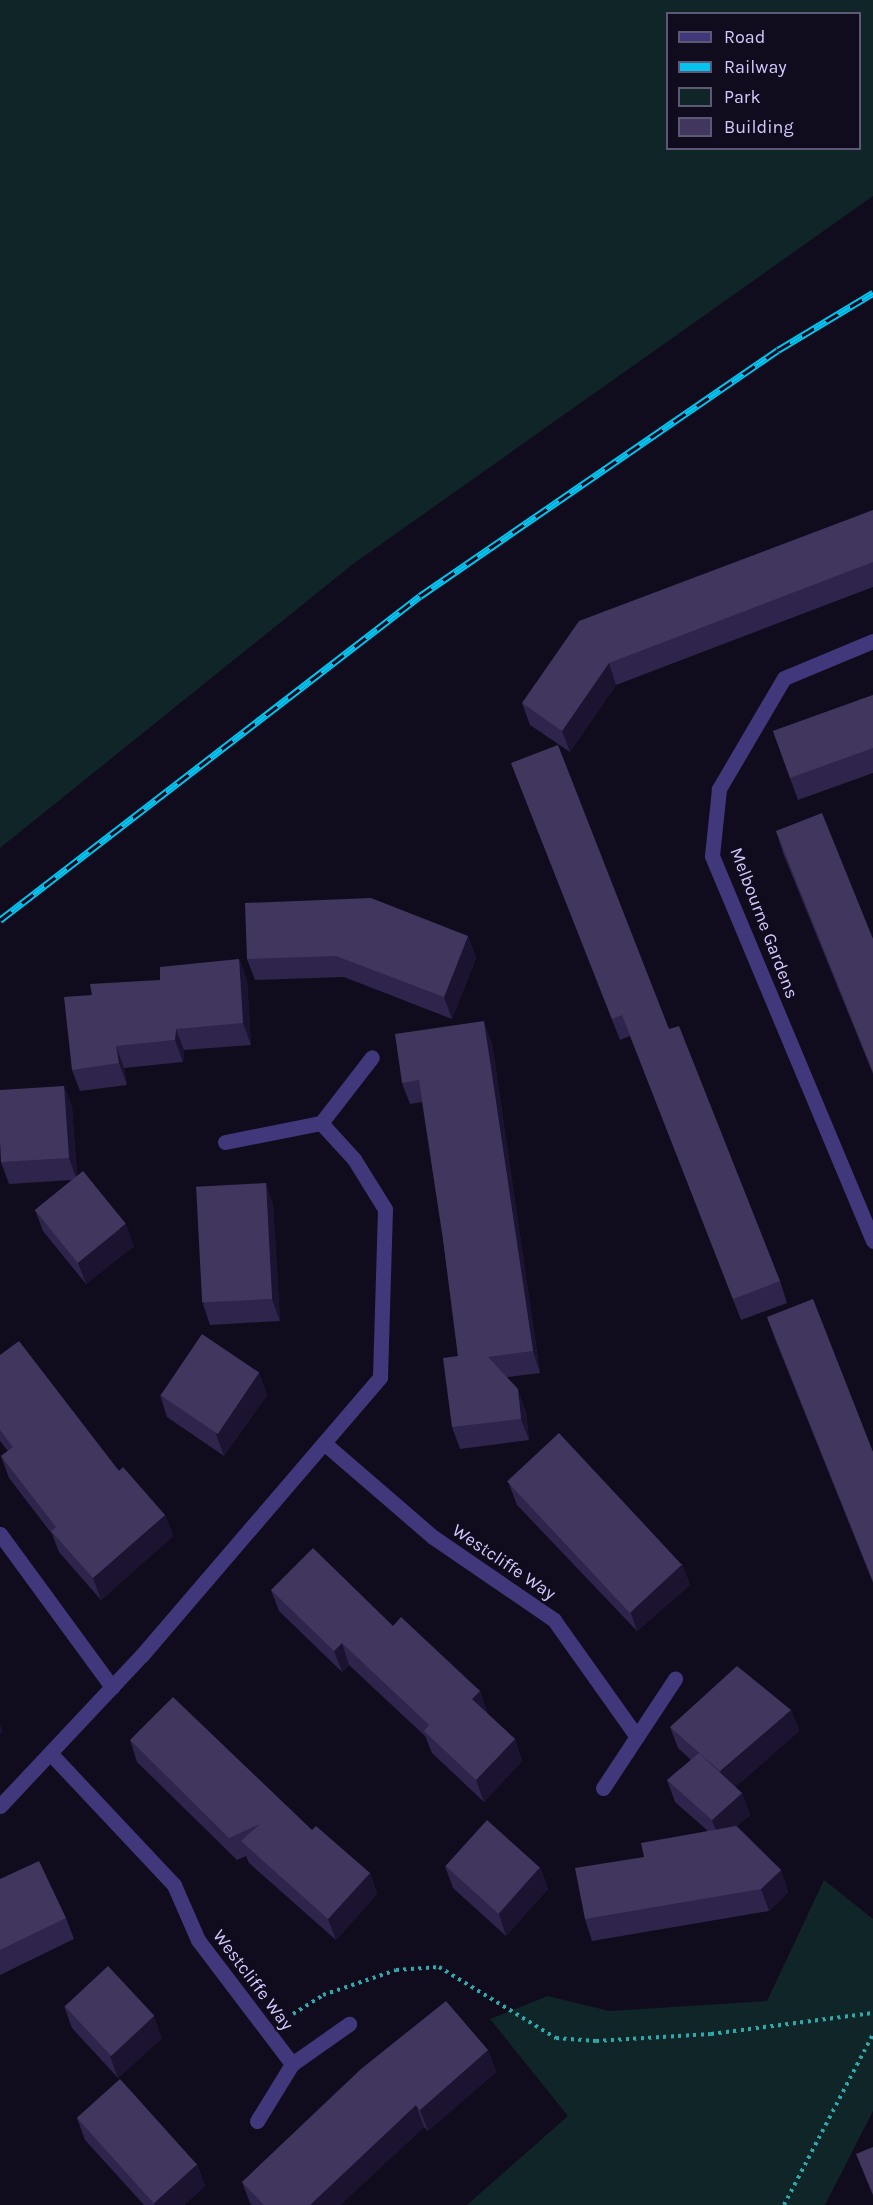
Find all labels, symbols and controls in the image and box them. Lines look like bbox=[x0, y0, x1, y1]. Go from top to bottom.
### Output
legend bbox=[666, 12, 861, 150]
text: Road bbox=[724, 26, 765, 48]
text: Railway bbox=[724, 56, 787, 78]
text: Park bbox=[724, 86, 761, 108]
text: Building bbox=[724, 116, 794, 138]
street label: Melbourne Gardens bbox=[725, 844, 803, 1002]
street label: Westcliffe Way bbox=[448, 1519, 560, 1605]
street label: Westcliffe Way bbox=[208, 1925, 298, 2035]

